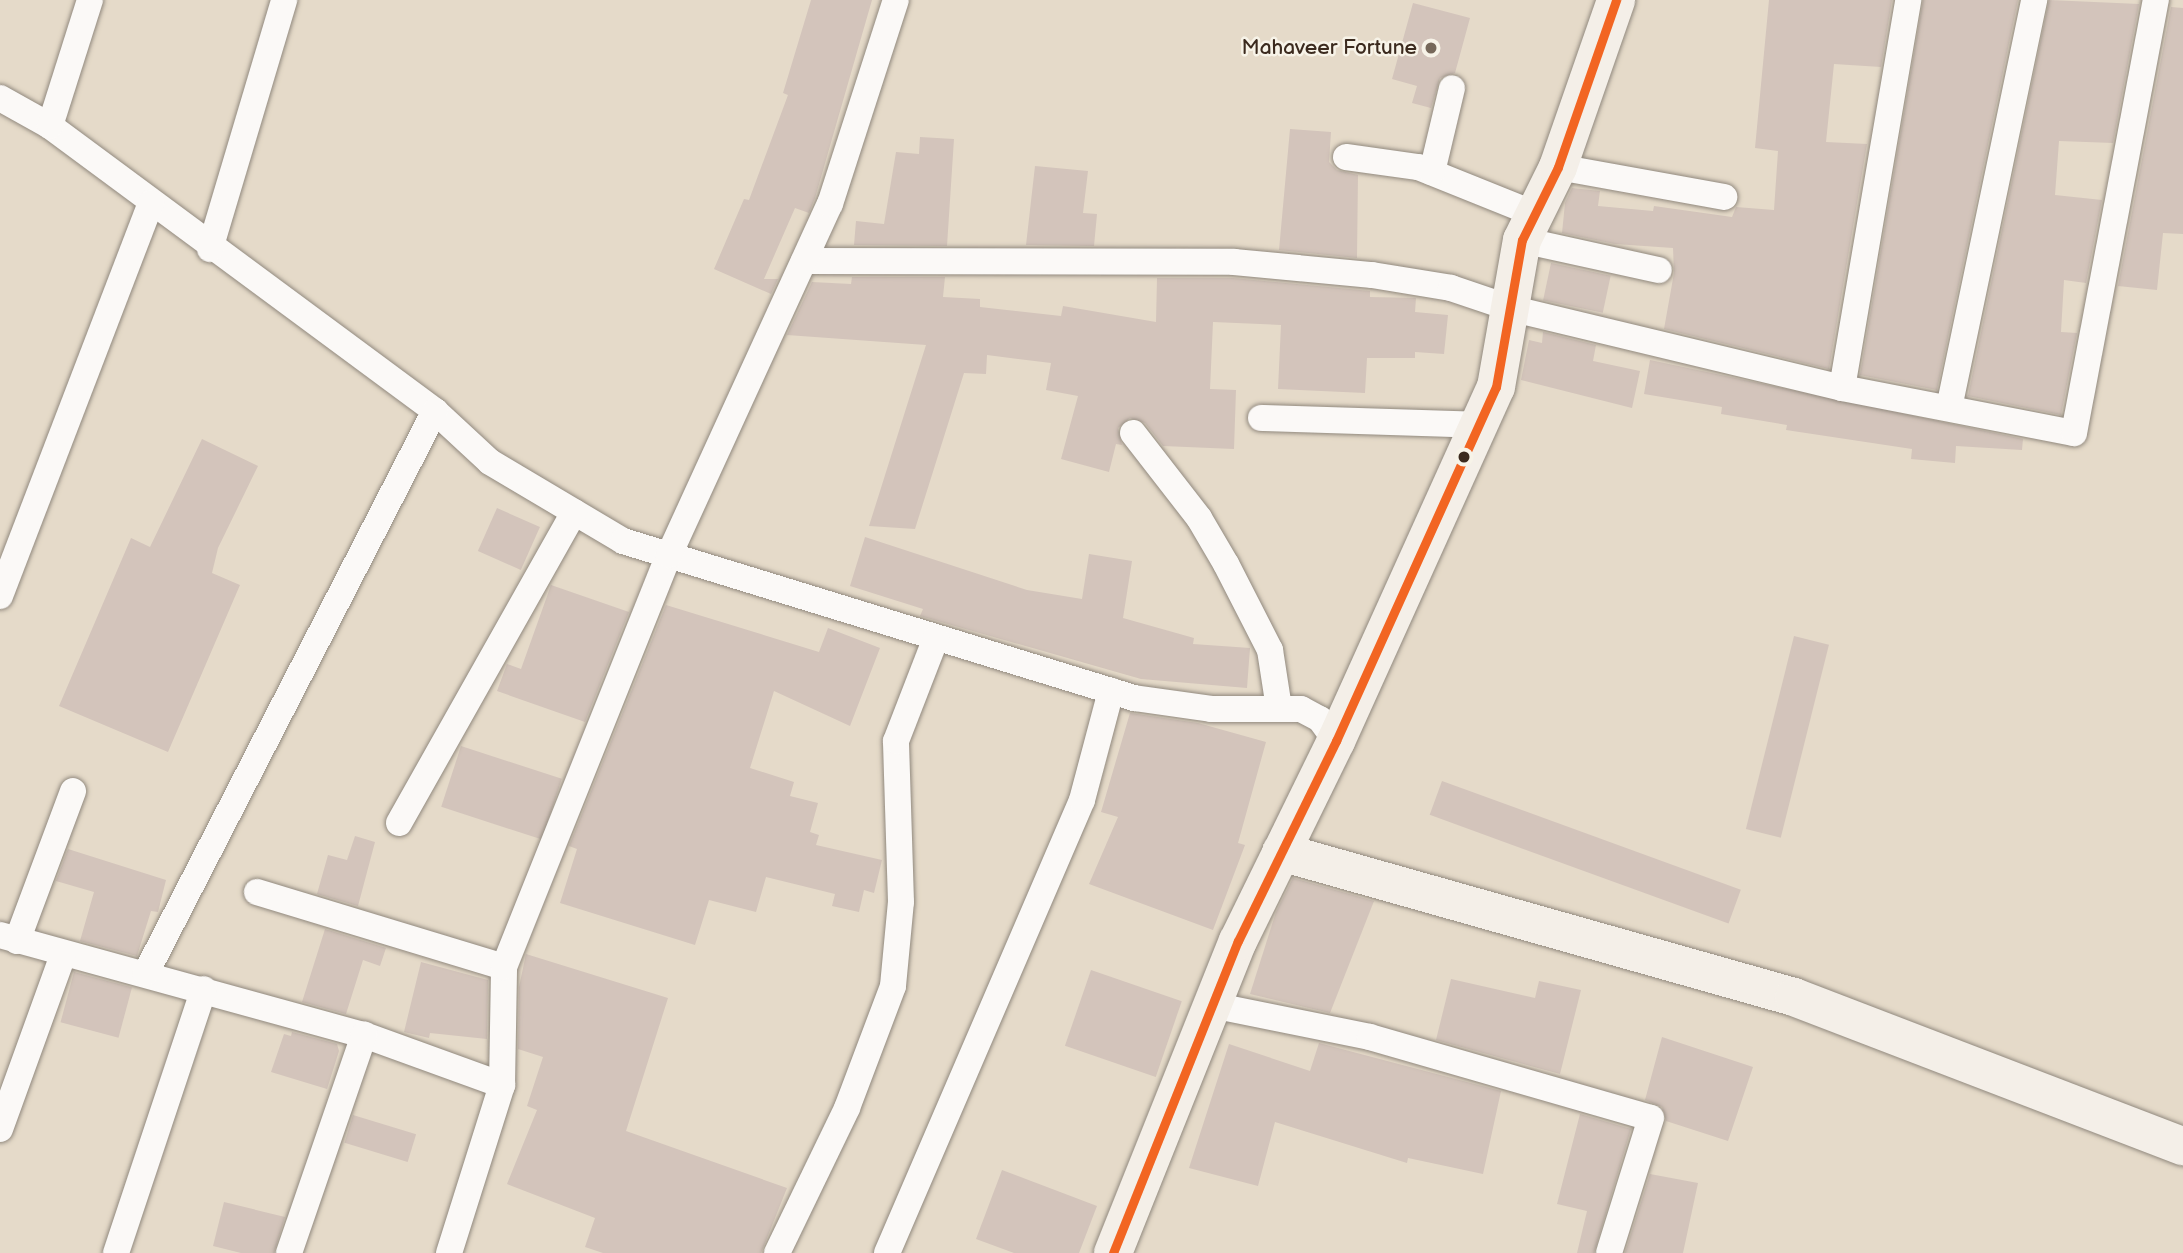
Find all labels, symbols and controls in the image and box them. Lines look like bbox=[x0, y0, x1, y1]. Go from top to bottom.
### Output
place label: Mahaveer Fortune bbox=[1242, 35, 1417, 61]
marker: Mahaveer Fortune bbox=[1423, 40, 1439, 56]
unlabelled marker bbox=[1457, 450, 1471, 464]

